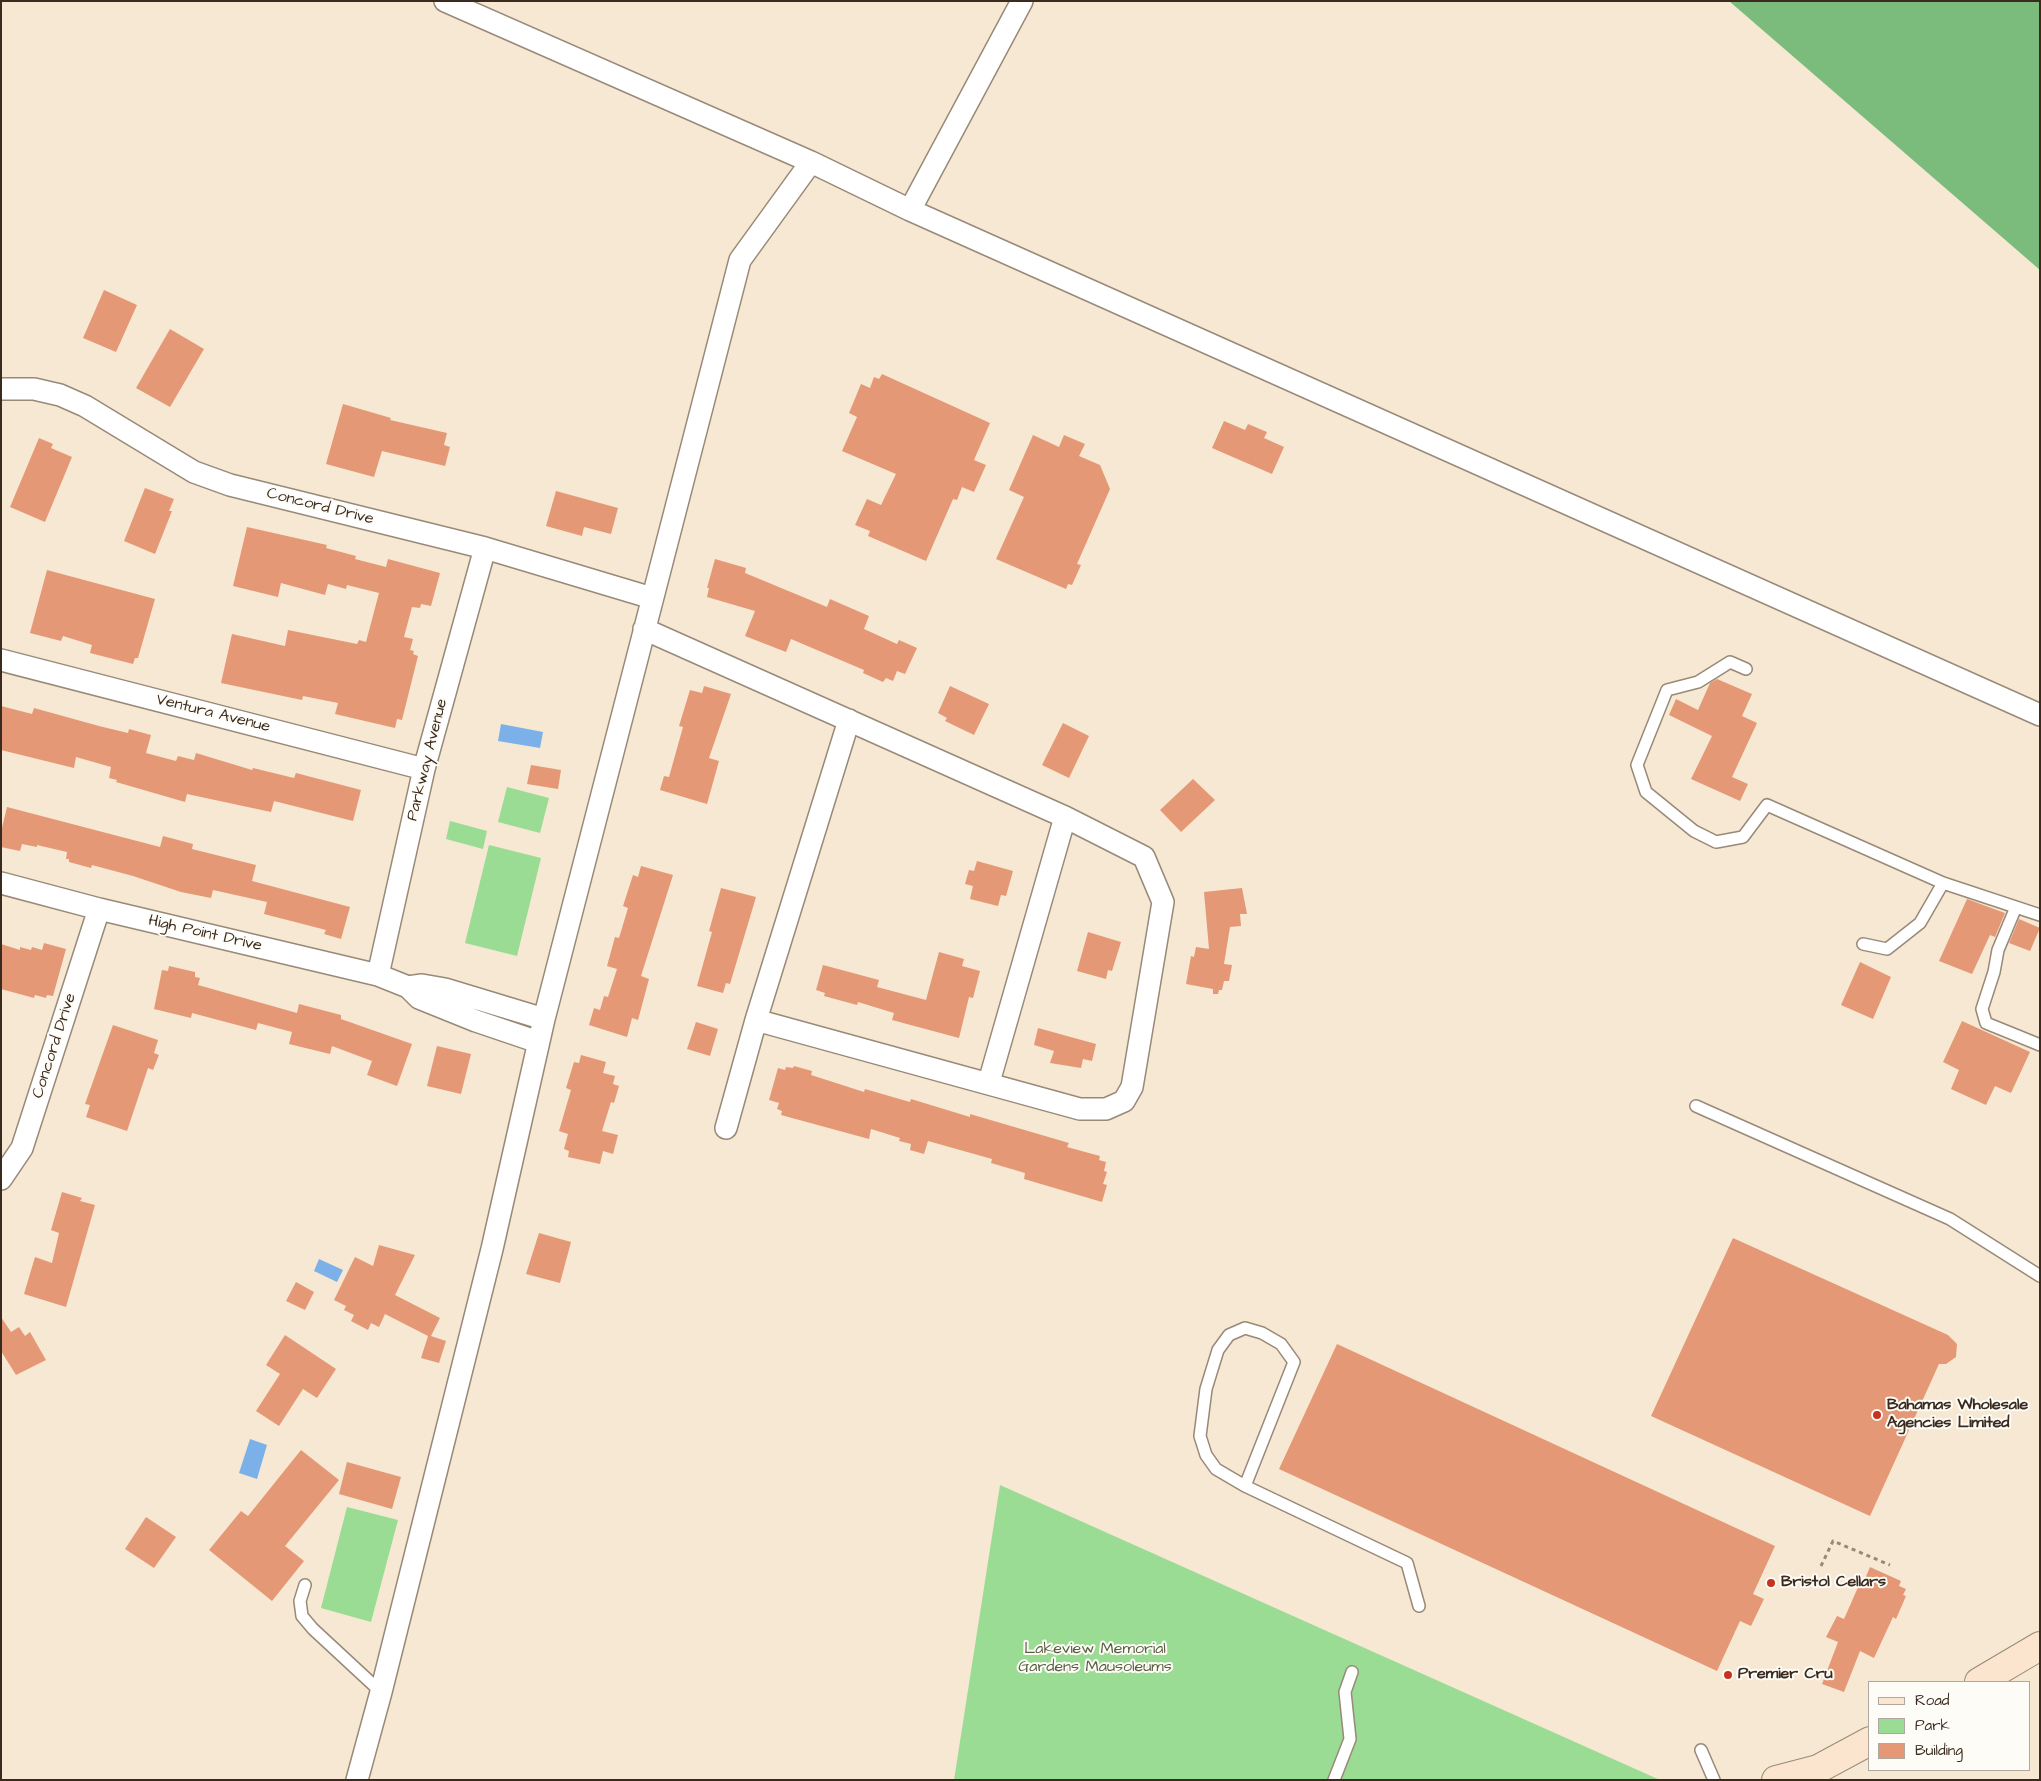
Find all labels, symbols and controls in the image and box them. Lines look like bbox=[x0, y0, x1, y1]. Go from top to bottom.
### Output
street label: Concord Drive bbox=[265, 484, 375, 530]
street label: Ventura Avenue bbox=[154, 691, 272, 737]
street label: Parkway Avenue bbox=[404, 697, 452, 823]
street label: High Point Drive bbox=[146, 912, 264, 956]
street label: Concord Drive bbox=[29, 991, 81, 1101]
place label: Bahamas Wholesale Agencies Limited bbox=[1887, 1396, 2028, 1434]
marker: Bahamas Wholesale Agencies Limited bbox=[1871, 1409, 1883, 1421]
place label: Bristol Cellars bbox=[1781, 1573, 1886, 1593]
marker: Bristol Cellars bbox=[1765, 1577, 1777, 1589]
park label: Lakeview Memorial Gardens Mausoleums bbox=[1018, 1640, 1172, 1678]
place label: Premier Cru bbox=[1738, 1665, 1833, 1685]
marker: Premier Cru bbox=[1722, 1669, 1734, 1681]
legend bbox=[1868, 1681, 2031, 1771]
text: Road bbox=[1915, 1690, 1949, 1711]
text: Park bbox=[1915, 1715, 1950, 1736]
text: Building bbox=[1915, 1740, 1963, 1761]

